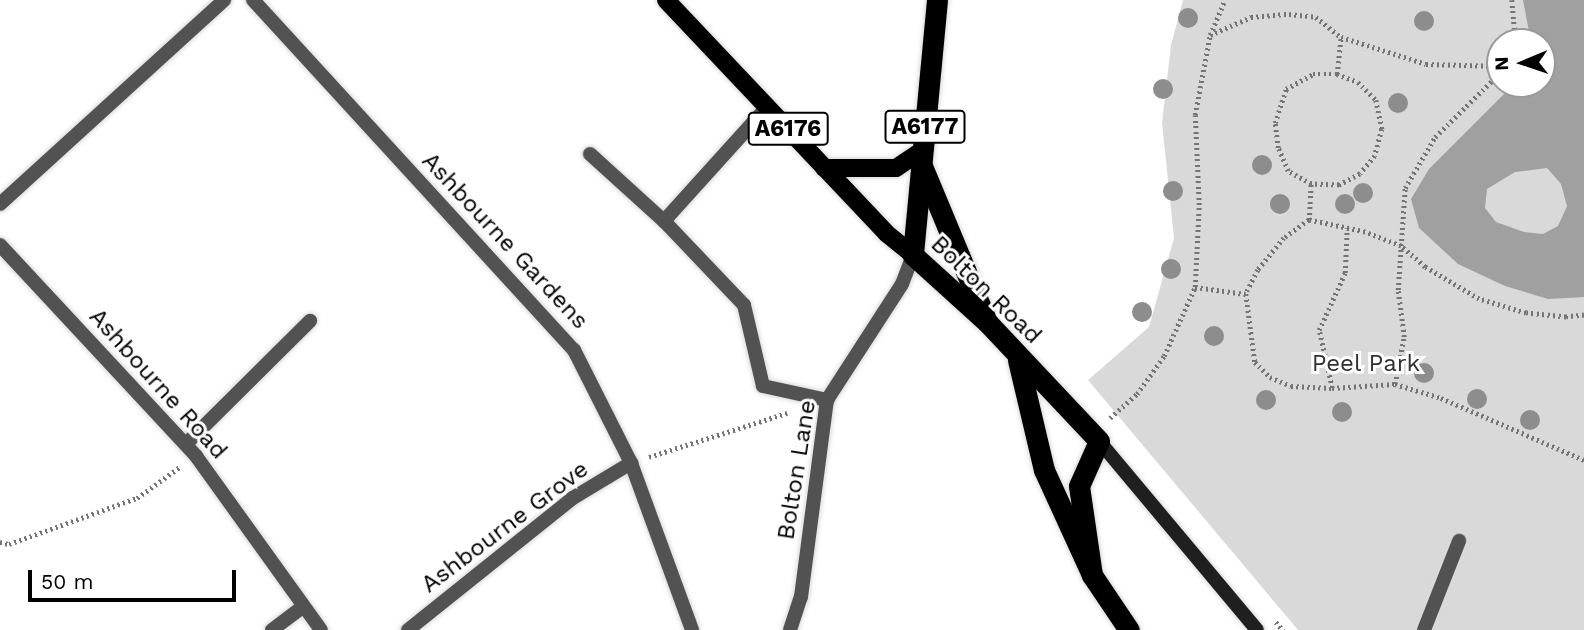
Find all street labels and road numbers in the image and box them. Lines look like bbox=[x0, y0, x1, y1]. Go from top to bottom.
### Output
road number: A6177 bbox=[883, 108, 967, 146]
road number: A6176 bbox=[746, 110, 830, 148]
street label: Ashbourne Gardens bbox=[416, 147, 594, 335]
street label: Bolton Road bbox=[925, 230, 1047, 350]
street label: Ashbourne Road bbox=[83, 303, 233, 465]
street label: Bolton Lane bbox=[772, 398, 822, 542]
street label: Ashbourne Grove bbox=[416, 455, 594, 599]

